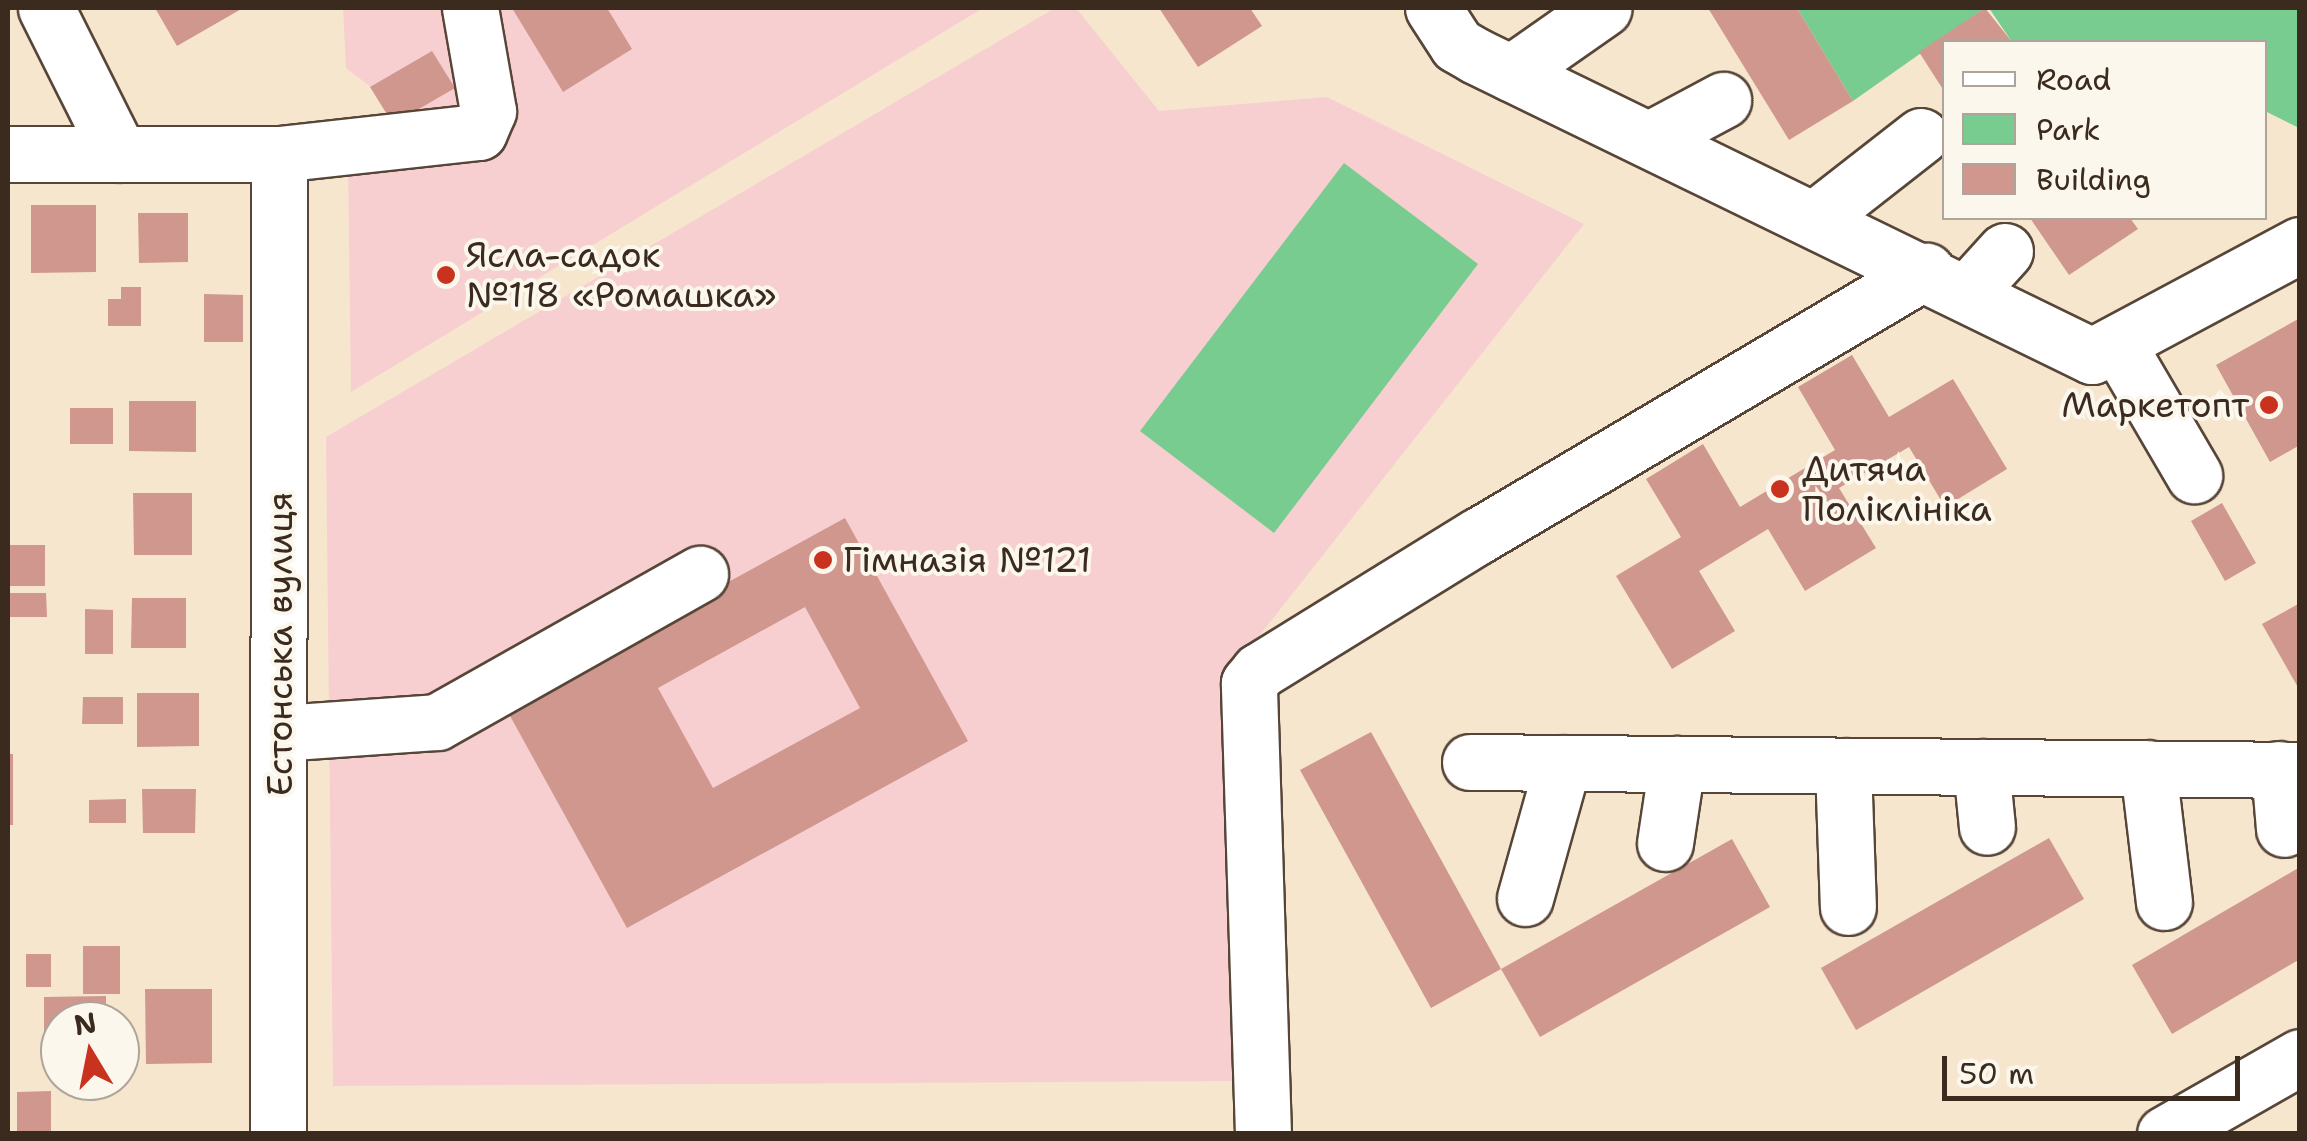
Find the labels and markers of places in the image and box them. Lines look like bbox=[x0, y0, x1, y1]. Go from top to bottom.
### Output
place label: Ясла-садок №118 «Ромашка» bbox=[466, 234, 777, 316]
marker: Ясла-садок №118 «Ромашка» bbox=[435, 264, 457, 286]
place label: Маркетопт bbox=[2062, 384, 2249, 426]
marker: Маркетопт bbox=[2258, 394, 2280, 416]
place label: Дитяча Поліклініка bbox=[1802, 448, 1992, 530]
marker: Дитяча Поліклініка bbox=[1767, 476, 1793, 502]
place label: Гімназія №121 bbox=[843, 539, 1091, 581]
marker: Гімназія №121 bbox=[812, 549, 834, 571]

